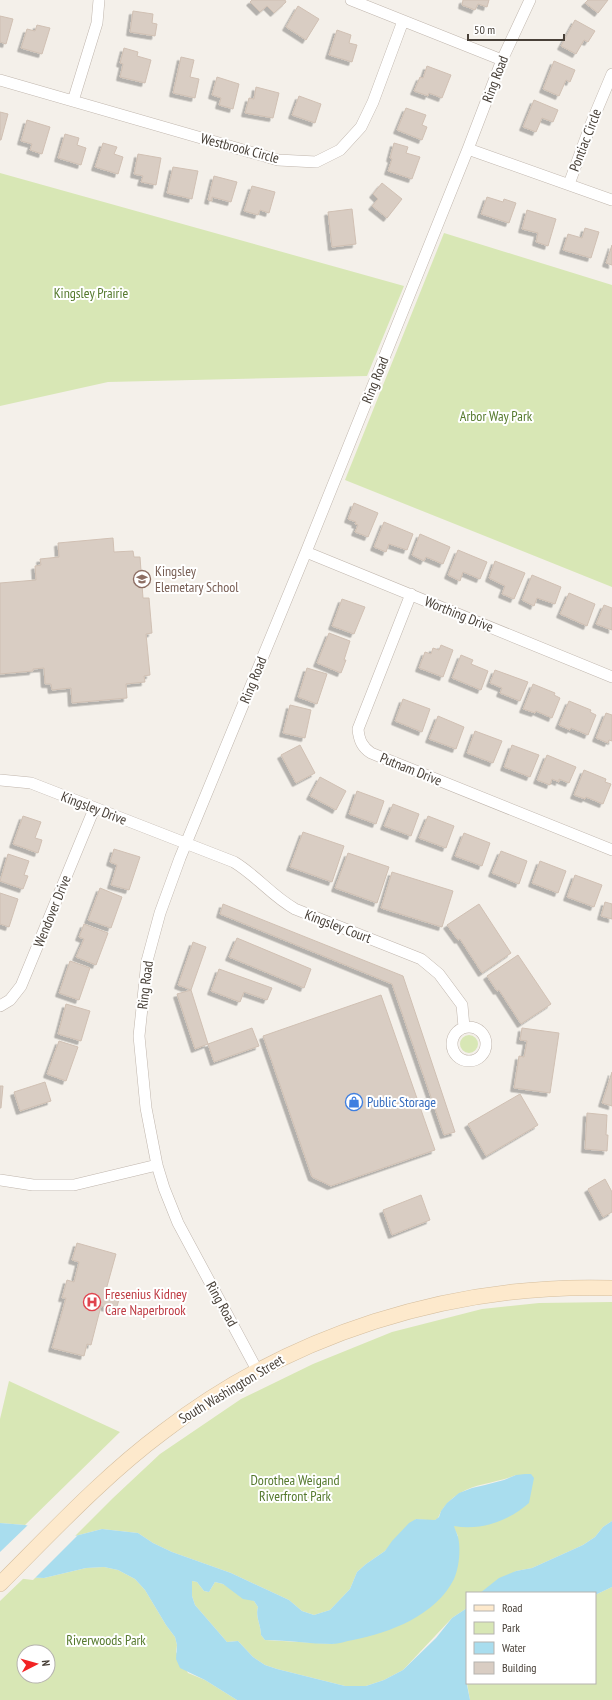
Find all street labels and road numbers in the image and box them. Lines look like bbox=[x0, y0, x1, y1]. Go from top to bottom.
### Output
street label: Ring Road bbox=[478, 53, 512, 105]
street label: Pontiac Circle bbox=[565, 106, 605, 174]
street label: Westbrook Circle bbox=[199, 129, 281, 167]
street label: Ring Road bbox=[358, 354, 392, 406]
street label: Worthing Drive bbox=[422, 592, 496, 636]
street label: Ring Road bbox=[236, 654, 270, 706]
street label: Putnam Drive bbox=[377, 748, 445, 790]
street label: Kingsley Drive bbox=[59, 787, 130, 829]
street label: Wendover Drive bbox=[29, 872, 75, 950]
street label: Kingsley Court bbox=[302, 905, 374, 947]
street label: Ring Road bbox=[133, 960, 157, 1010]
street label: Ring Road bbox=[202, 1278, 242, 1330]
street label: South Washington Street bbox=[175, 1350, 287, 1427]

